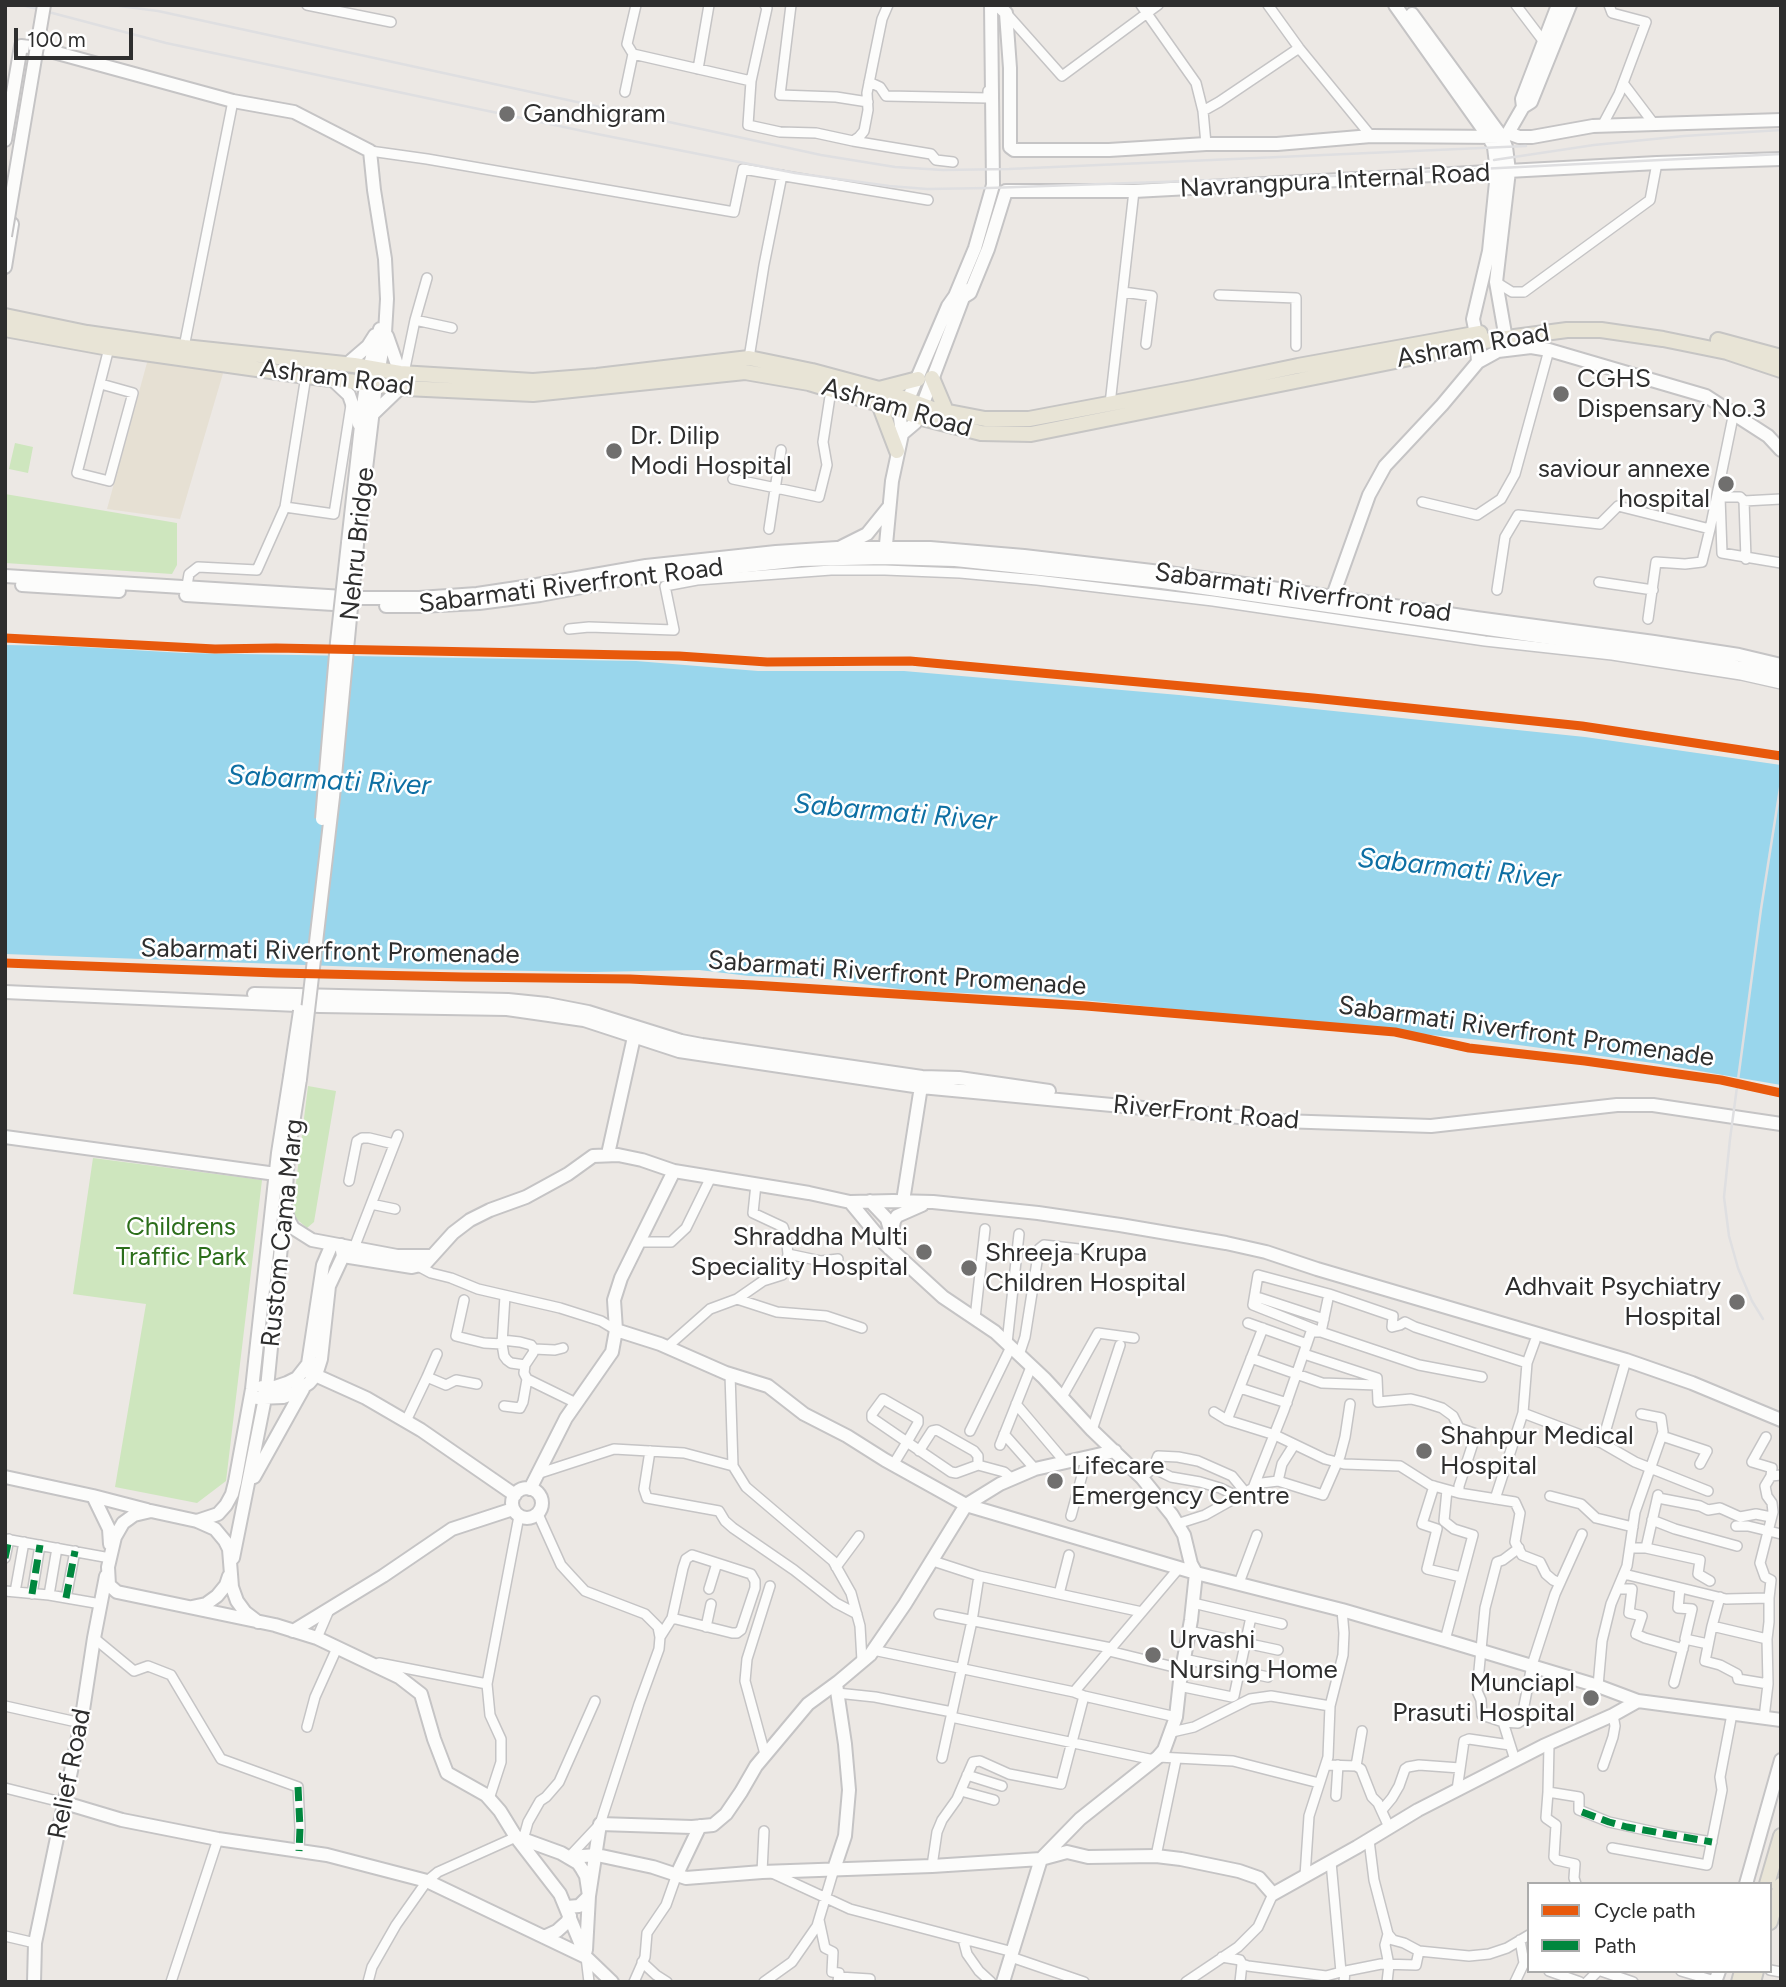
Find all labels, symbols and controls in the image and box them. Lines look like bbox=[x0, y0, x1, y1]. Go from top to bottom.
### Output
scale bar bbox=[18, 14, 136, 58]
text: 100 m bbox=[27, 27, 86, 52]
place label: Gandhigram bbox=[523, 98, 666, 130]
marker: Gandhigram bbox=[497, 104, 517, 124]
street label: Navrangpura Internal Road bbox=[1179, 157, 1491, 205]
street label: Ashram Road bbox=[1394, 317, 1552, 375]
street label: Ashram Road bbox=[258, 353, 416, 403]
place label: CGHS Dispensary No.3 bbox=[1577, 363, 1766, 424]
street label: Ashram Road bbox=[818, 372, 976, 444]
marker: CGHS Dispensary No.3 bbox=[1551, 384, 1571, 404]
place label: Dr. Dilip Modi Hospital bbox=[630, 420, 792, 481]
marker: Dr. Dilip Modi Hospital bbox=[604, 441, 624, 461]
place label: saviour annexe hospital bbox=[1538, 453, 1710, 514]
street label: Nehru Bridge bbox=[334, 466, 382, 622]
marker: saviour annexe hospital bbox=[1716, 474, 1736, 494]
street label: Sabarmati Riverfront Road bbox=[417, 552, 725, 620]
street label: Sabarmati Riverfront road bbox=[1153, 557, 1453, 629]
water label: Sabarmati River bbox=[226, 759, 432, 803]
water label: Sabarmati River bbox=[792, 787, 998, 839]
water label: Sabarmati River bbox=[1356, 842, 1562, 896]
street label: Sabarmati Riverfront Promenade bbox=[140, 933, 520, 971]
street label: Sabarmati Riverfront Promenade bbox=[707, 945, 1087, 1003]
street label: Sabarmati Riverfront Promenade bbox=[1336, 990, 1716, 1074]
street label: RiverFront Road bbox=[1112, 1089, 1300, 1137]
street label: Rustom Cama Marg bbox=[255, 1117, 311, 1349]
park label: Childrens Traffic Park bbox=[116, 1211, 246, 1272]
place label: Shraddha Multi Speciality Hospital bbox=[691, 1221, 908, 1282]
place label: Shreeja Krupa Children Hospital bbox=[985, 1237, 1186, 1298]
marker: Shraddha Multi Speciality Hospital bbox=[914, 1242, 934, 1262]
marker: Shreeja Krupa Children Hospital bbox=[959, 1258, 979, 1278]
place label: Adhvait Psychiatry Hospital bbox=[1505, 1271, 1721, 1332]
marker: Adhvait Psychiatry Hospital bbox=[1727, 1292, 1747, 1312]
place label: Shahpur Medical Hospital bbox=[1440, 1420, 1634, 1482]
marker: Shahpur Medical Hospital bbox=[1414, 1441, 1434, 1461]
place label: Lifecare Emergency Centre bbox=[1071, 1450, 1290, 1512]
marker: Lifecare Emergency Centre bbox=[1045, 1471, 1065, 1491]
place label: Urvashi Nursing Home bbox=[1169, 1624, 1338, 1686]
marker: Urvashi Nursing Home bbox=[1143, 1645, 1163, 1665]
place label: Munciapl Prasuti Hospital bbox=[1392, 1667, 1575, 1728]
marker: Munciapl Prasuti Hospital bbox=[1581, 1688, 1601, 1708]
street label: Relief Road bbox=[42, 1706, 98, 1842]
legend bbox=[1527, 1882, 1772, 1973]
text: Cycle path bbox=[1594, 1898, 1695, 1923]
text: Path bbox=[1594, 1933, 1636, 1958]

